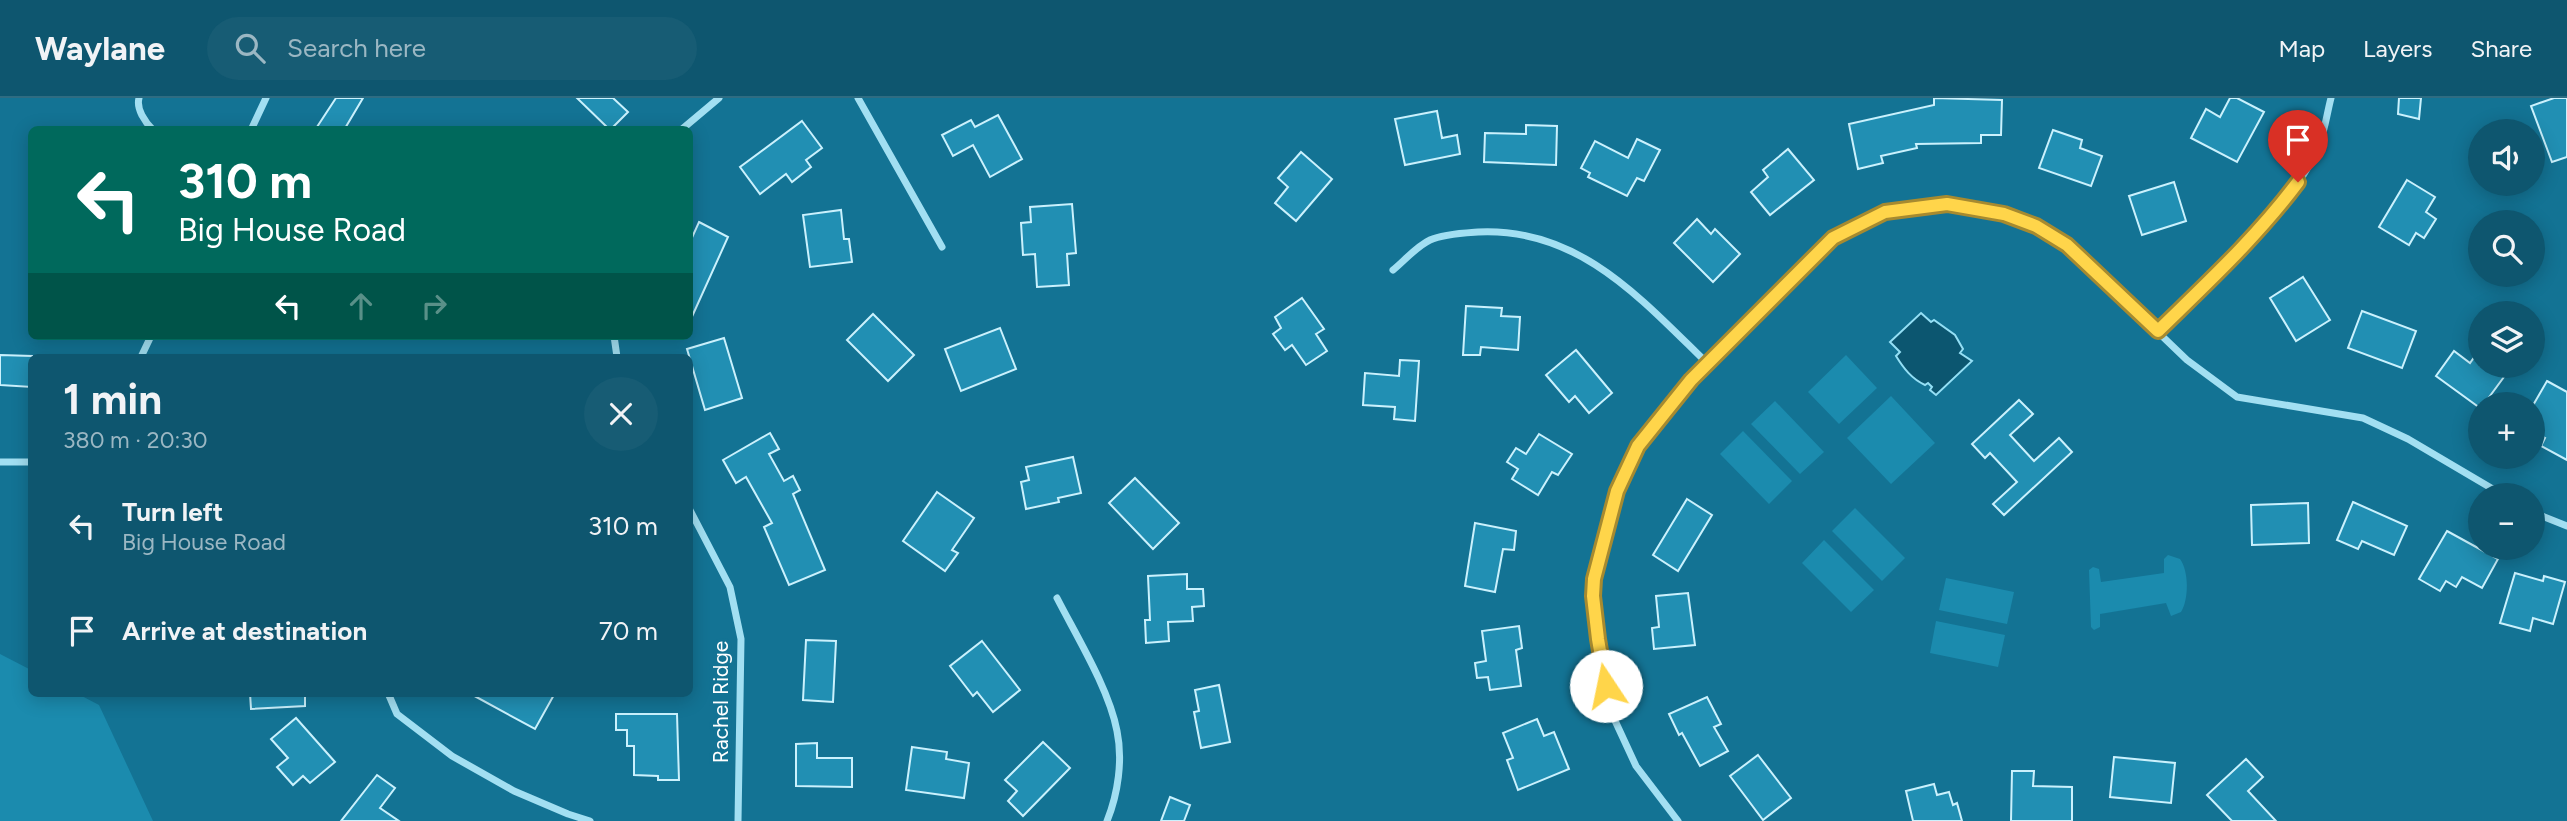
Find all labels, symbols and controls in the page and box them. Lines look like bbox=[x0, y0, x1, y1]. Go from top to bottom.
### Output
search box bbox=[207, 17, 697, 80]
text: Waylane bbox=[35, 29, 165, 68]
icon: search bbox=[231, 29, 269, 67]
text: Search here bbox=[287, 32, 426, 64]
text: Map bbox=[2278, 34, 2325, 63]
text: Layers bbox=[2363, 34, 2432, 63]
text: Share bbox=[2470, 34, 2532, 63]
pin bbox=[2268, 110, 2328, 182]
map controls bbox=[2468, 119, 2545, 560]
button: sound bbox=[2468, 119, 2545, 196]
icon: arrive bbox=[2279, 121, 2317, 159]
text: 310 m bbox=[178, 151, 312, 210]
icon: left bbox=[63, 154, 154, 245]
button: search bbox=[2468, 210, 2545, 287]
text: Big House Road bbox=[178, 211, 406, 249]
icon: left bbox=[269, 287, 307, 325]
icon: ahead bbox=[342, 287, 380, 325]
icon: right bbox=[415, 287, 453, 325]
button: layers bbox=[2468, 301, 2545, 378]
text: 1 min bbox=[63, 374, 162, 425]
button: close bbox=[584, 377, 658, 451]
button: + bbox=[2468, 392, 2545, 469]
text: 380 m · 20:30 bbox=[63, 426, 208, 454]
button: − bbox=[2468, 483, 2545, 560]
text: Turn left bbox=[122, 496, 223, 528]
icon: left bbox=[63, 507, 101, 545]
text: 310 m bbox=[588, 510, 658, 542]
text: Big House Road bbox=[122, 528, 286, 556]
icon: arrive bbox=[63, 612, 101, 650]
text: Arrive at destination bbox=[122, 615, 367, 647]
text: 70 m bbox=[599, 615, 658, 647]
street label: Rachel Ridge bbox=[708, 641, 733, 763]
position arrow bbox=[1569, 649, 1643, 723]

